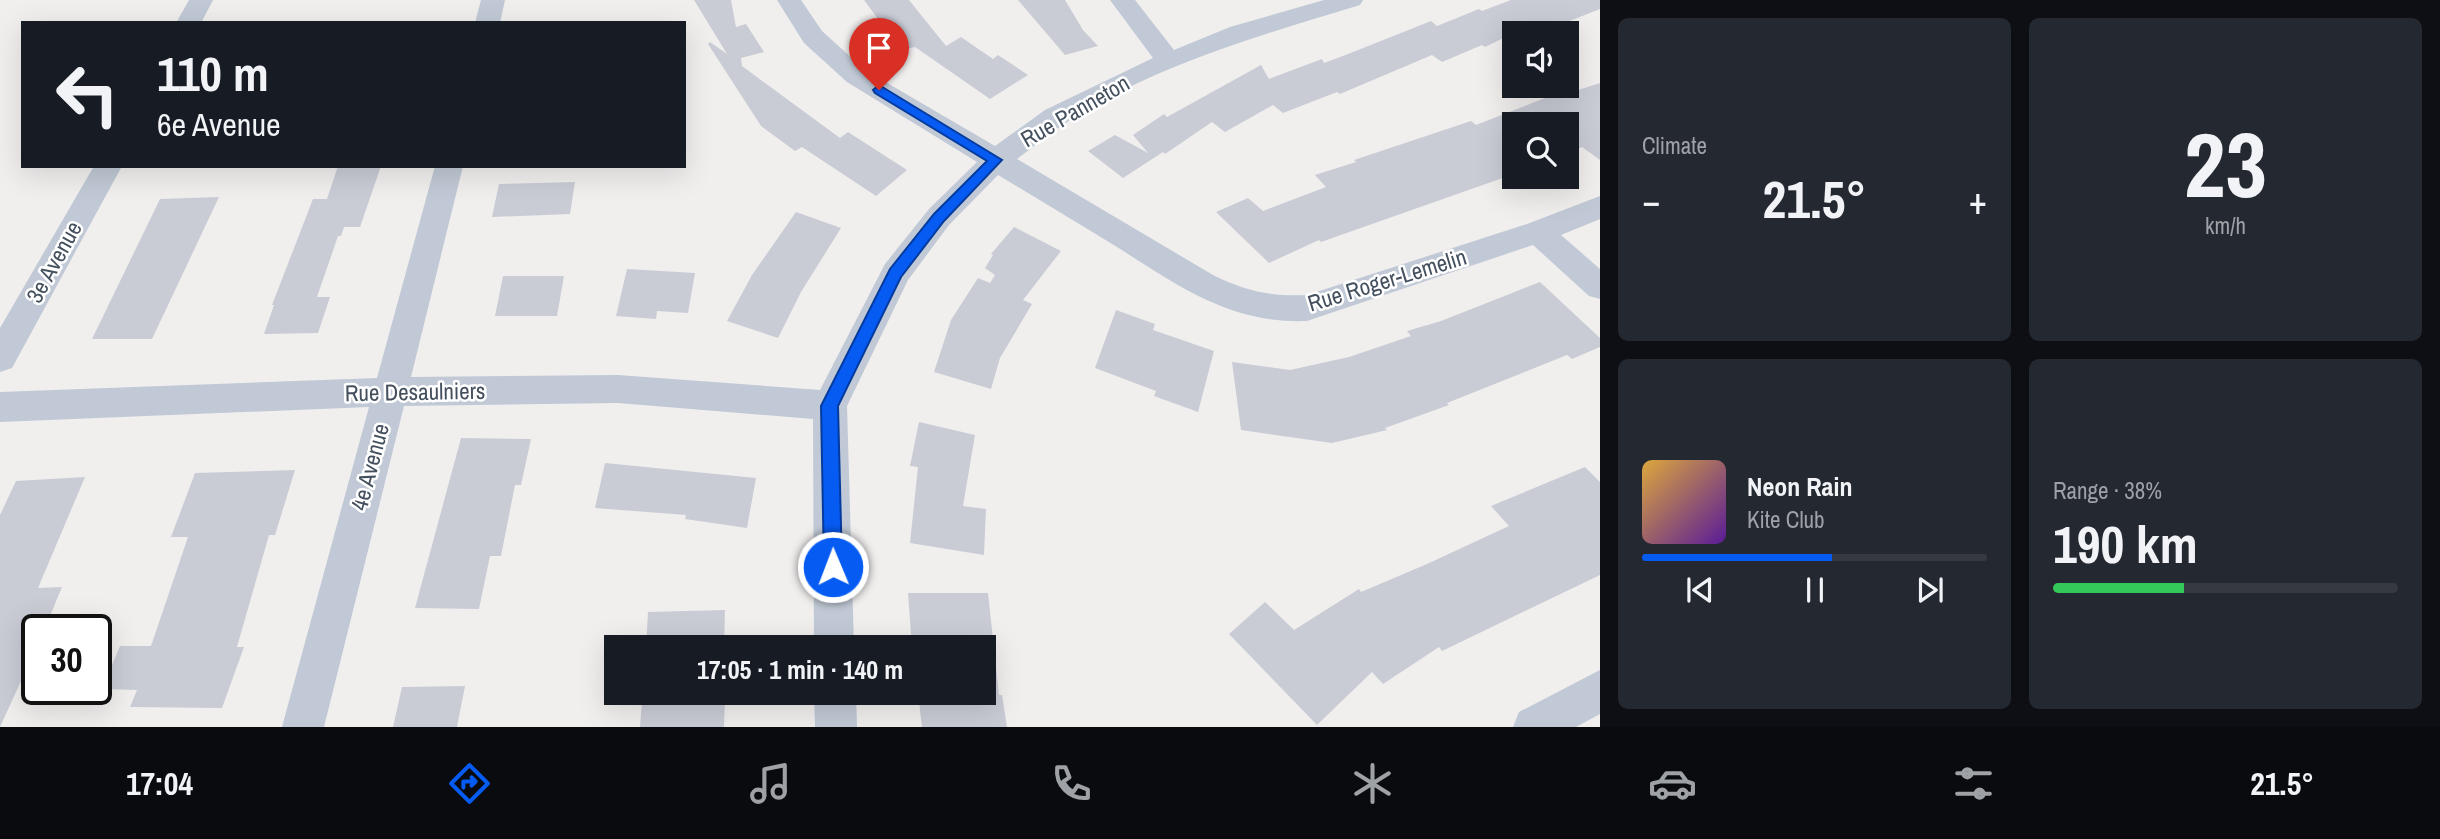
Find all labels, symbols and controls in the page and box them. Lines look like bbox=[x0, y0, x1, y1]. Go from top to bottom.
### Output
pin bbox=[849, 18, 909, 90]
map controls bbox=[1502, 21, 1579, 189]
button: sound bbox=[1502, 21, 1579, 98]
icon: arrive bbox=[860, 29, 898, 67]
text: 110 m bbox=[157, 40, 269, 106]
icon: left bbox=[42, 49, 133, 140]
street label: Rue Panneton bbox=[1015, 67, 1135, 154]
text: 6e Avenue bbox=[157, 103, 281, 146]
text: 23 bbox=[2184, 103, 2267, 225]
button: search bbox=[1502, 112, 1579, 189]
text: Climate bbox=[1642, 130, 1707, 161]
text: 21.5° bbox=[1763, 164, 1866, 234]
text: − bbox=[1642, 175, 1660, 226]
text: + bbox=[1969, 175, 1987, 226]
text: km/h bbox=[2205, 210, 2246, 241]
street label: 3e Avenue bbox=[18, 215, 89, 308]
street label: Rue Roger-Lemelin bbox=[1304, 241, 1470, 318]
street label: Rue Desaulniers bbox=[344, 375, 485, 408]
street label: 4e Avenue bbox=[343, 420, 396, 514]
text: Neon Rain bbox=[1747, 469, 1852, 504]
text: Range · 38% bbox=[2053, 475, 2162, 506]
text: Kite Club bbox=[1747, 504, 1825, 535]
text: 190 km bbox=[2053, 509, 2198, 579]
position arrow bbox=[796, 530, 870, 604]
icon: previous bbox=[1681, 571, 1719, 609]
icon: pause bbox=[1796, 571, 1834, 609]
icon: next bbox=[1911, 571, 1949, 609]
speed limit sign: 30 bbox=[21, 614, 112, 705]
text: 17:05 · 1 min · 140 m bbox=[697, 652, 903, 687]
icon: directions bbox=[445, 759, 494, 808]
icon: music bbox=[746, 759, 795, 808]
icon: phone bbox=[1047, 759, 1096, 808]
icon: climate bbox=[1348, 759, 1397, 808]
icon: car bbox=[1648, 759, 1697, 808]
icon: filters bbox=[1949, 759, 1998, 808]
text: 17:04 bbox=[126, 762, 193, 805]
text: 21.5° bbox=[2250, 762, 2314, 805]

